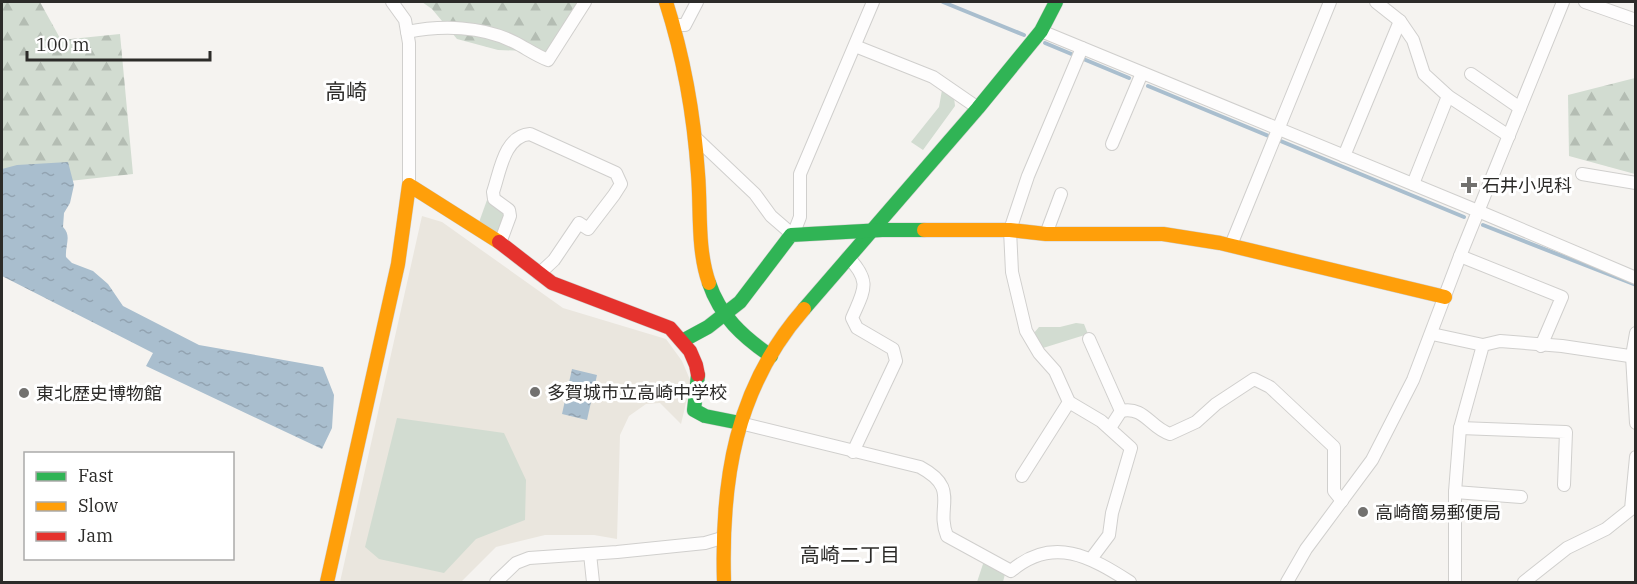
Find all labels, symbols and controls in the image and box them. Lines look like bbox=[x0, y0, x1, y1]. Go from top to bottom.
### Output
scale bar bbox=[27, 24, 210, 62]
text: 100 m bbox=[36, 33, 90, 56]
district label: 高崎 bbox=[325, 77, 367, 105]
place label: 石井小児科 bbox=[1482, 174, 1572, 197]
marker: 石井小児科 bbox=[1460, 176, 1478, 194]
place label: 多賀城市立高崎中学校 bbox=[547, 381, 727, 404]
place label: 東北歴史博物館 bbox=[36, 382, 162, 405]
marker: 多賀城市立高崎中学校 bbox=[528, 385, 542, 399]
marker: 東北歴史博物館 bbox=[17, 386, 31, 400]
legend bbox=[24, 452, 234, 560]
text: Fast bbox=[78, 464, 113, 487]
text: Slow bbox=[78, 494, 118, 517]
place label: 高崎簡易郵便局 bbox=[1375, 501, 1501, 524]
marker: 高崎簡易郵便局 bbox=[1356, 505, 1370, 519]
text: Jam bbox=[78, 524, 113, 547]
district label: 高崎二丁目 bbox=[800, 541, 900, 568]

